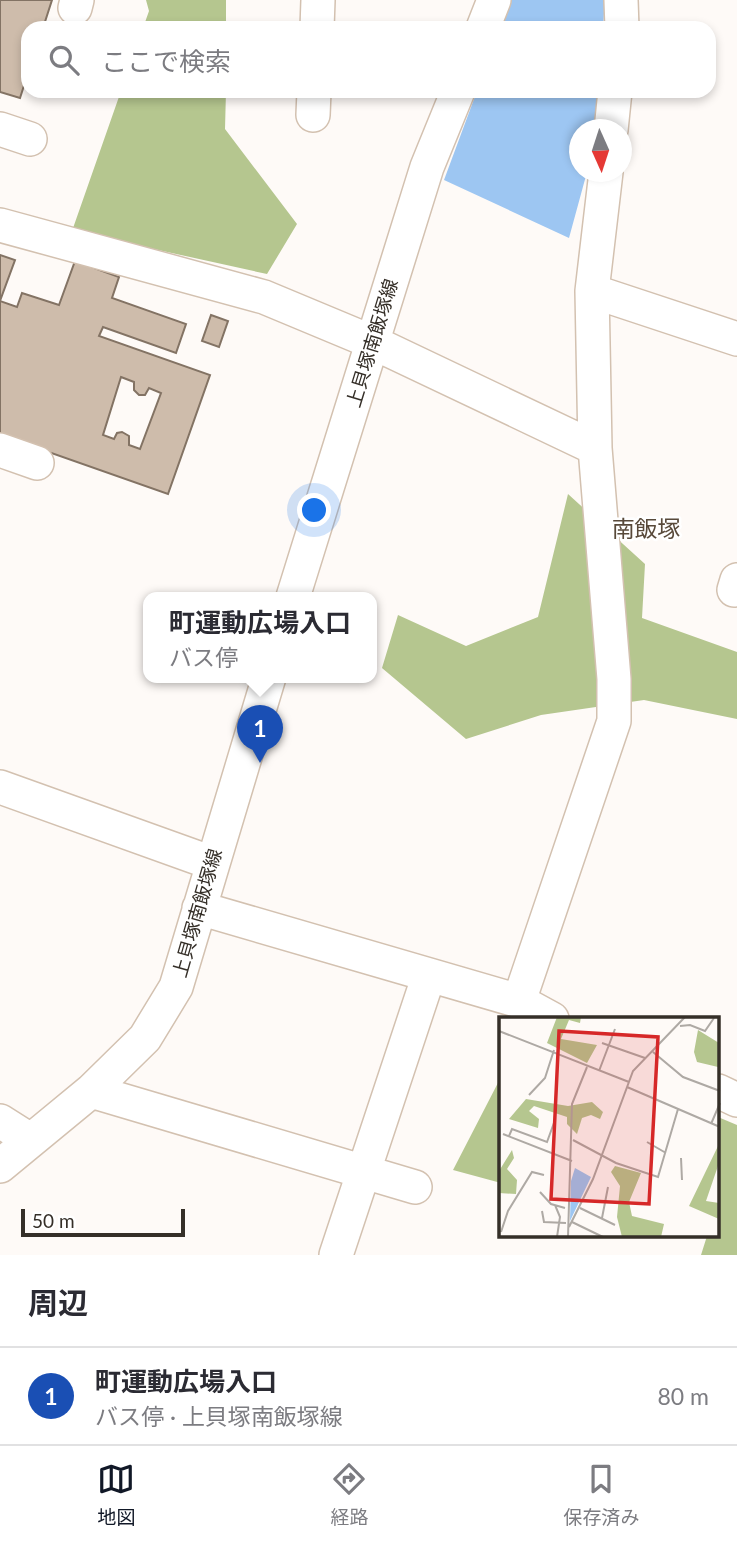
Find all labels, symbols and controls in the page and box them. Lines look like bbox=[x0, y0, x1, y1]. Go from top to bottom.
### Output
search box bbox=[21, 21, 716, 98]
icon: search bbox=[45, 41, 83, 79]
text: ここで検索 bbox=[101, 45, 231, 77]
north arrow bbox=[569, 119, 632, 182]
street label: 上貝塚南飯塚線 bbox=[341, 276, 402, 410]
your location bbox=[297, 493, 331, 527]
district label: 南飯塚 bbox=[612, 514, 681, 542]
popup bbox=[143, 592, 377, 683]
text: 町運動広場入口 bbox=[169, 606, 351, 638]
text: バス停 bbox=[169, 643, 238, 671]
pin: 1 bbox=[237, 705, 283, 763]
street label: 上貝塚南飯塚線 bbox=[167, 846, 226, 980]
inset map bbox=[499, 1017, 720, 1238]
scale bar bbox=[21, 1206, 186, 1238]
text: 50 m bbox=[32, 1209, 75, 1232]
text: 周辺 bbox=[28, 1284, 88, 1320]
text: 町運動広場入口 bbox=[95, 1365, 277, 1397]
text: 1 bbox=[44, 1382, 58, 1410]
text: 80 m bbox=[658, 1382, 709, 1410]
text: バス停 · 上貝塚南飯塚線 bbox=[95, 1402, 343, 1430]
tab: 地図 bbox=[97, 1460, 136, 1529]
tab: 経路 bbox=[330, 1460, 369, 1529]
tab: 保存済み bbox=[563, 1460, 640, 1529]

